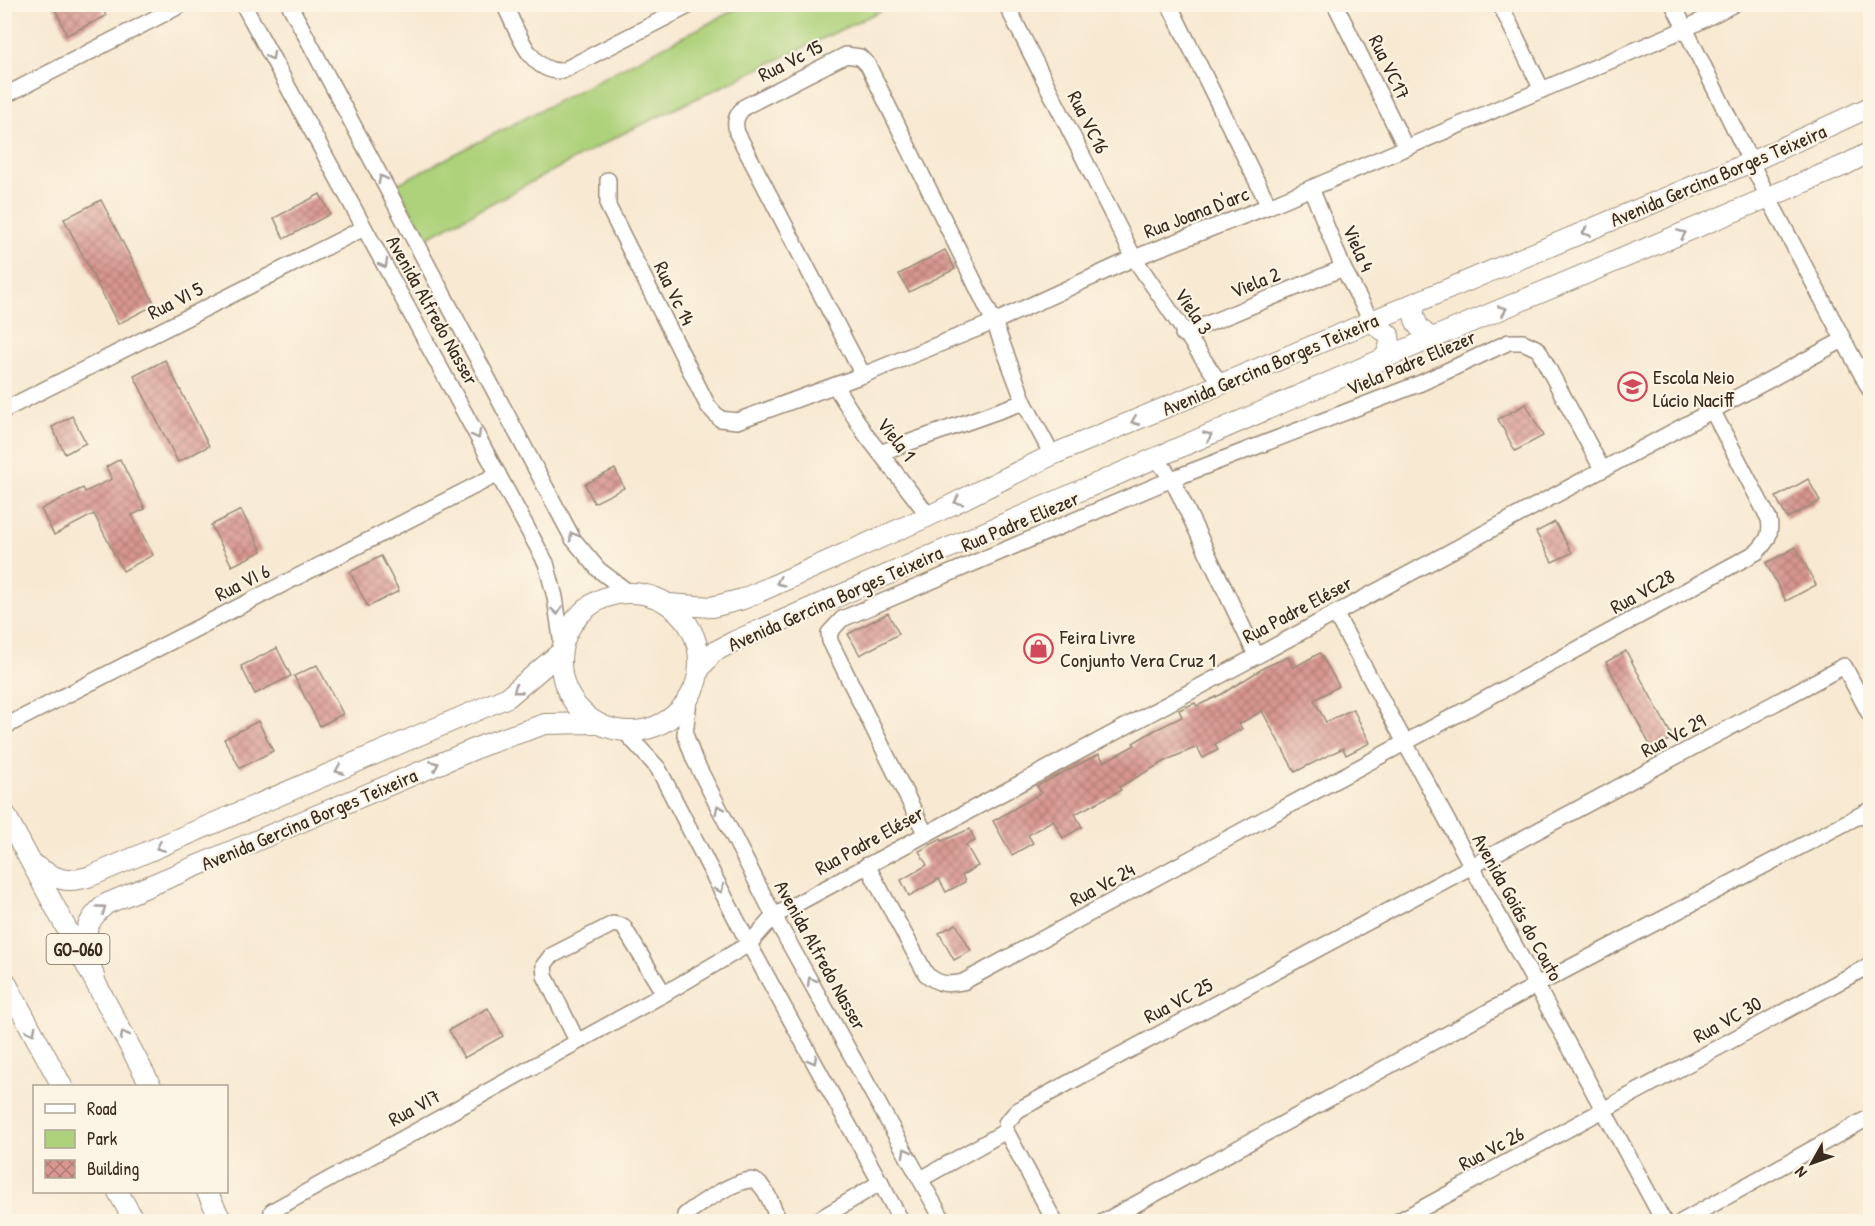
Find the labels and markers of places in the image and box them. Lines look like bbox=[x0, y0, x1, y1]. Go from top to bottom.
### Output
place label: Escola Neio Lúcio Naciff bbox=[1653, 363, 1735, 413]
school or university icon: Escola Neio Lúcio Naciff bbox=[1616, 371, 1648, 403]
place label: Feira Livre Conjunto Vera Cruz 1 bbox=[1059, 623, 1216, 673]
shop icon: Feira Livre Conjunto Vera Cruz 1 bbox=[1023, 632, 1055, 664]

